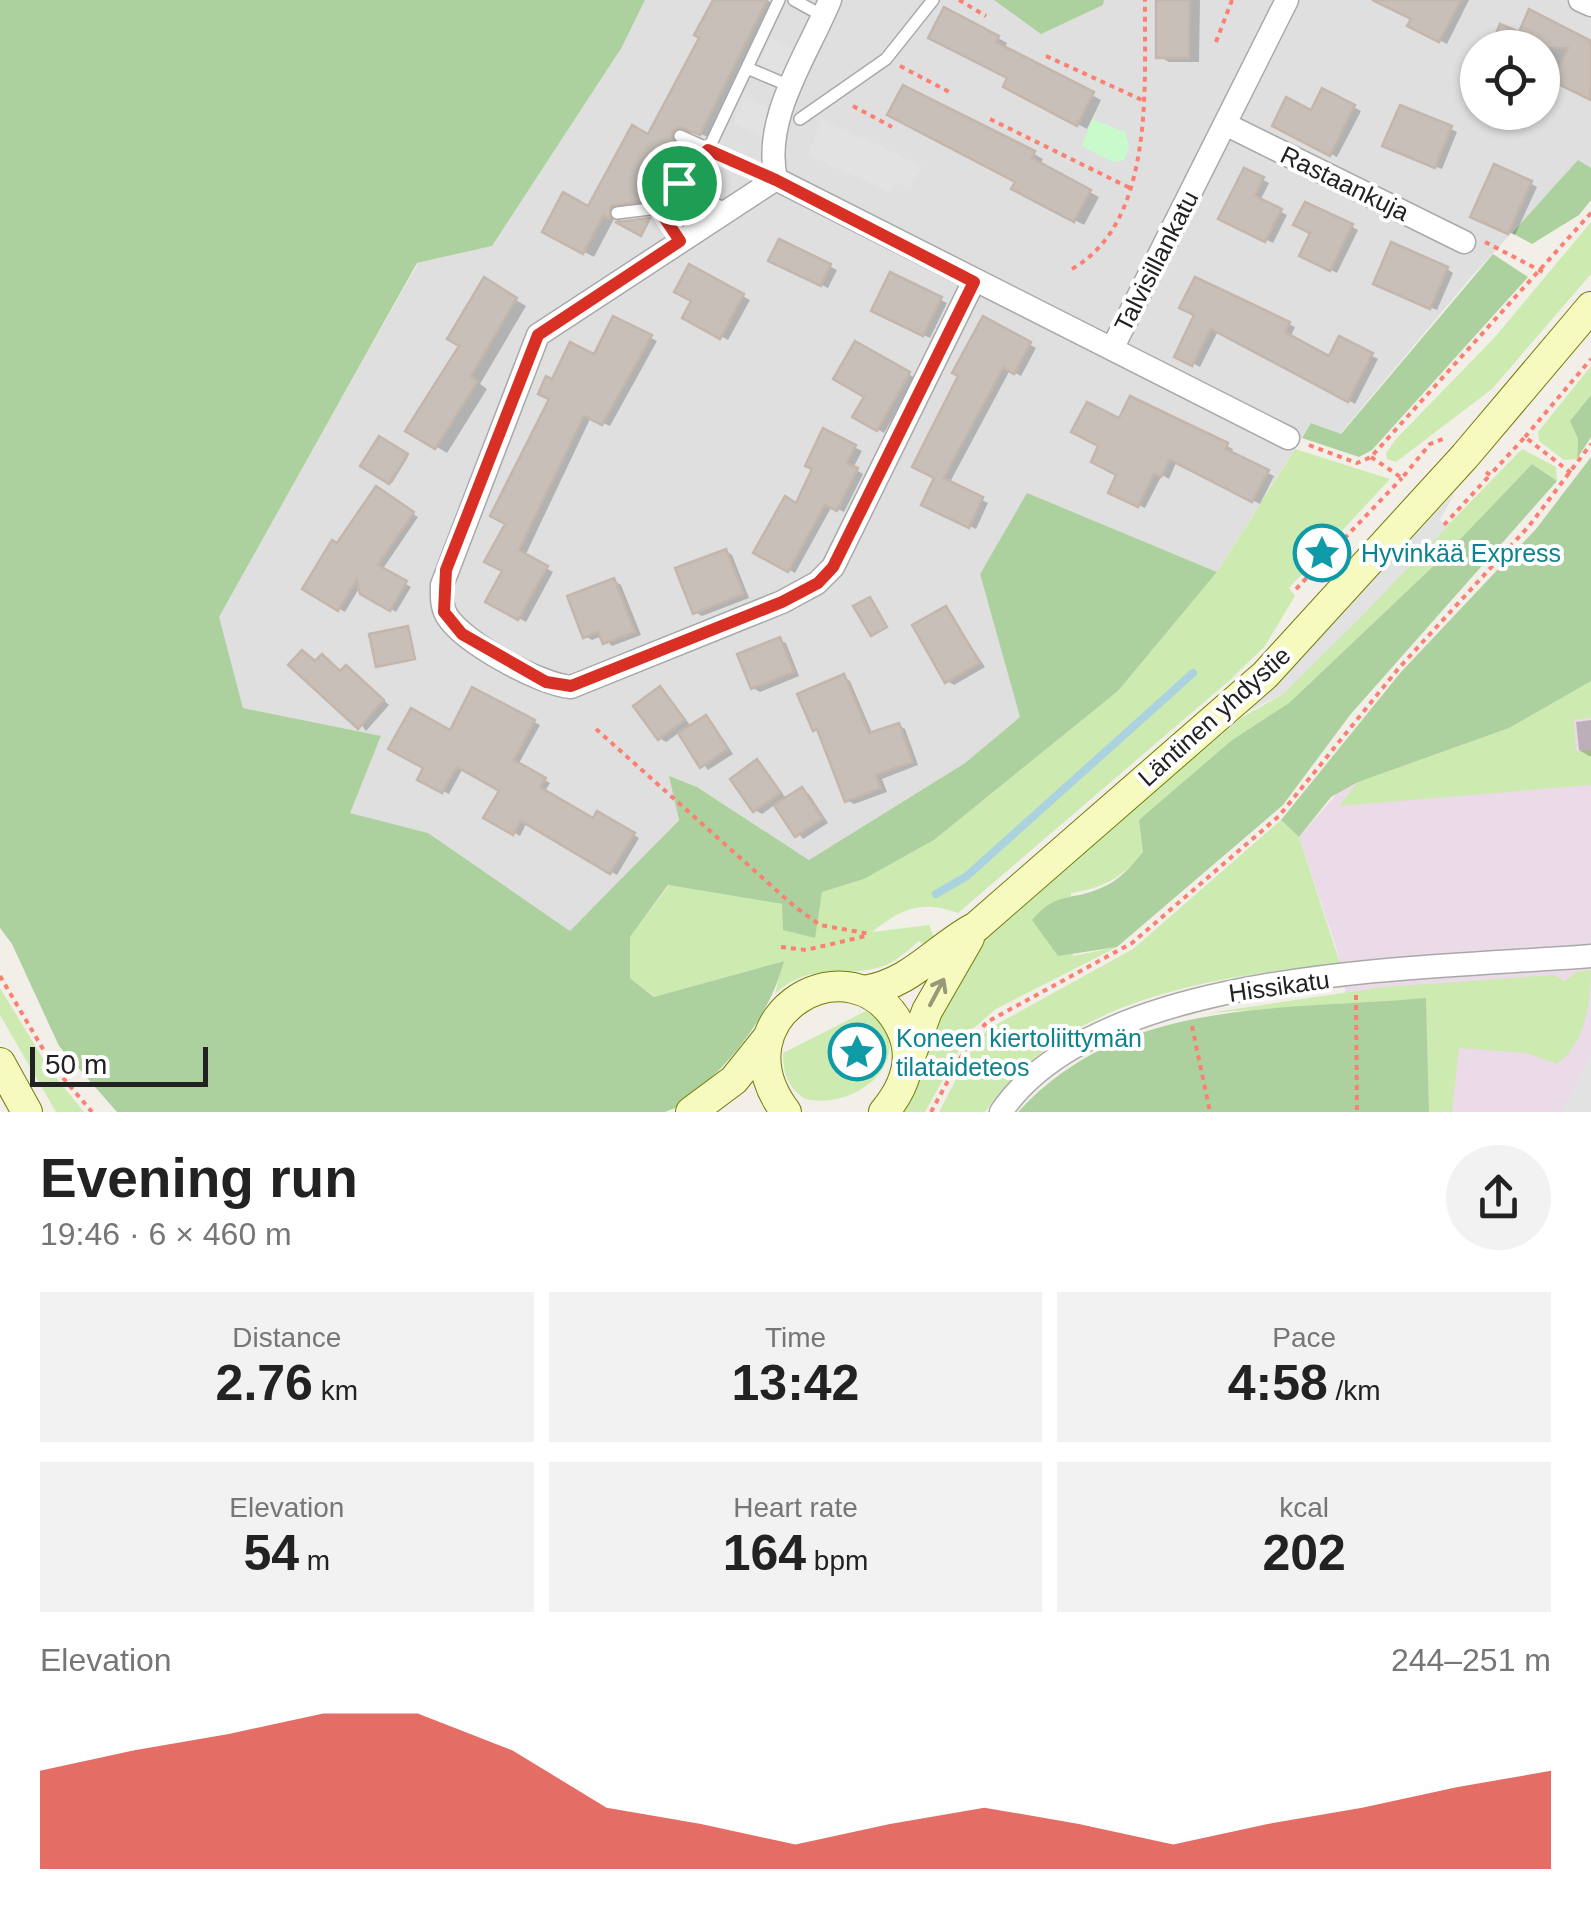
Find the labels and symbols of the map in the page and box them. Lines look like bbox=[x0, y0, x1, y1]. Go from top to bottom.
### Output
street label: Rastaankuja bbox=[1276, 140, 1414, 226]
pin bbox=[637, 141, 722, 226]
street label: Talvisillankatu bbox=[1109, 186, 1203, 336]
place icon: Hyvinkää Express bbox=[1292, 523, 1352, 583]
place label: Hyvinkää Express bbox=[1361, 539, 1561, 567]
street label: Läntinen yhdystie bbox=[1132, 640, 1296, 792]
street label: Hissikatu bbox=[1227, 965, 1331, 1007]
one-way arrow bbox=[928, 978, 947, 1008]
place icon: Koneen kiertoliittymän tilataideteos bbox=[827, 1022, 887, 1082]
place label: Koneen kiertoliittymän tilataideteos bbox=[896, 1024, 1142, 1081]
scale bar bbox=[30, 1042, 208, 1086]

